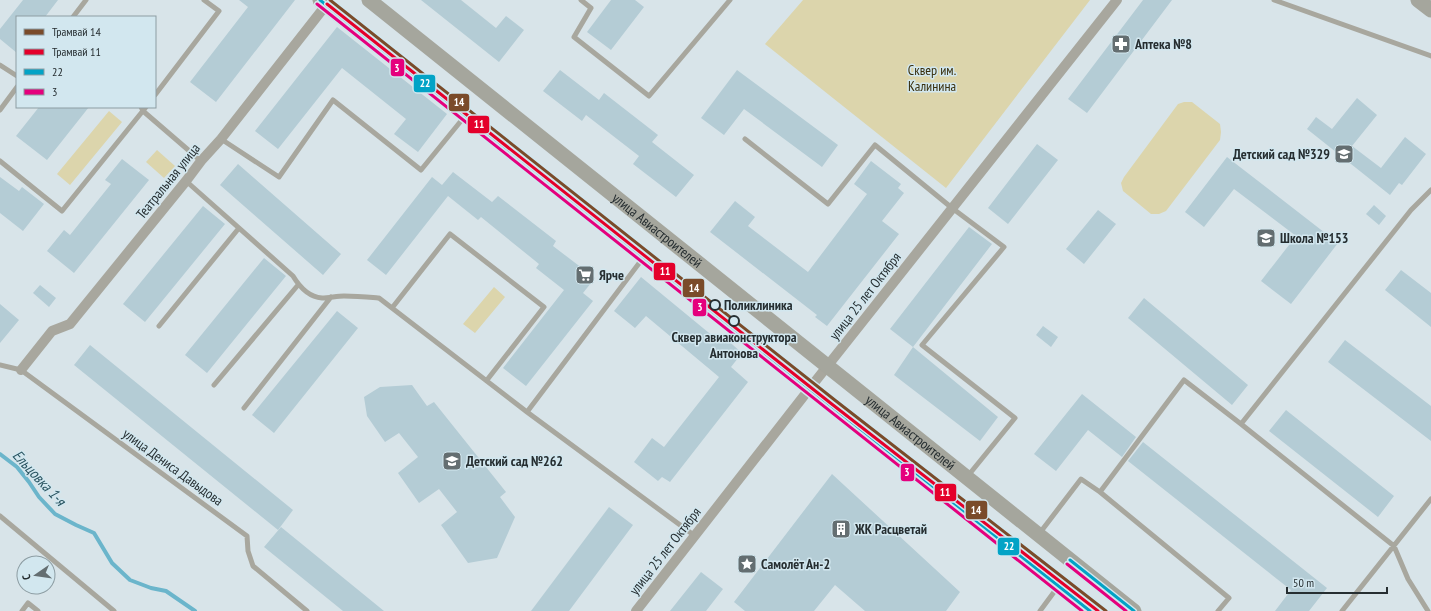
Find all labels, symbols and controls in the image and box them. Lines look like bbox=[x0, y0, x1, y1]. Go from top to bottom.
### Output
legend bbox=[16, 16, 156, 108]
text: Трамвай 14 bbox=[52, 24, 101, 39]
pharmacy icon: Аптека №8 bbox=[1110, 33, 1132, 55]
place label: Аптека №8 bbox=[1134, 35, 1192, 53]
text: Трамвай 11 bbox=[52, 44, 101, 59]
line badge: 3 bbox=[390, 58, 405, 77]
text: 3 bbox=[394, 61, 400, 75]
park label: Сквер им. Калинина bbox=[908, 61, 956, 95]
text: 22 bbox=[52, 64, 63, 79]
line badge: 22 bbox=[413, 74, 436, 93]
text: 22 bbox=[420, 76, 430, 90]
text: 3 bbox=[52, 84, 57, 99]
line badge: 14 bbox=[448, 93, 470, 112]
text: 14 bbox=[454, 95, 465, 109]
line badge: 11 bbox=[467, 115, 490, 134]
text: 11 bbox=[474, 117, 484, 131]
street label: Театральная улица bbox=[132, 140, 204, 222]
school or university icon: Детский сад №329 bbox=[1333, 143, 1355, 165]
place label: Детский сад №329 bbox=[1233, 145, 1330, 163]
street label: улица Авиастроителей bbox=[609, 189, 706, 272]
school or university icon: Школа №153 bbox=[1255, 227, 1277, 249]
place label: Школа №153 bbox=[1280, 229, 1348, 247]
street label: улица 25 лет Октября bbox=[825, 249, 905, 343]
line badge: 11 bbox=[653, 262, 676, 281]
supermarket icon: Ярче bbox=[574, 264, 596, 286]
text: 11 bbox=[660, 264, 670, 278]
place label: Ярче bbox=[599, 266, 624, 284]
line badge: 14 bbox=[682, 278, 705, 298]
text: 14 bbox=[689, 281, 700, 295]
place label: Поликлиника bbox=[724, 296, 793, 314]
line badge: 3 bbox=[692, 298, 707, 317]
marker: Поликлиника bbox=[709, 299, 721, 311]
text: 3 bbox=[697, 300, 703, 314]
marker: Сквер авиаконструктора Антонова bbox=[728, 315, 740, 327]
place label: Сквер авиаконструктора Антонова bbox=[671, 328, 797, 362]
street label: улица Авиастроителей bbox=[862, 391, 959, 474]
street label: улица Дениса Давыдова bbox=[119, 424, 227, 510]
water label: Ельцовка 1-я bbox=[9, 446, 71, 510]
school or university icon: Детский сад №262 bbox=[441, 450, 463, 472]
place label: Детский сад №262 bbox=[466, 452, 563, 470]
line badge: 3 bbox=[900, 463, 915, 482]
text: 3 bbox=[904, 465, 910, 479]
line badge: 11 bbox=[934, 483, 957, 502]
text: 11 bbox=[940, 485, 950, 499]
line badge: 14 bbox=[965, 500, 988, 520]
text: 14 bbox=[971, 503, 982, 517]
street label: улица 25 лет Октября bbox=[625, 504, 705, 598]
building icon: ЖК Расцветай bbox=[830, 518, 852, 540]
place label: ЖК Расцветай bbox=[854, 520, 927, 538]
line badge: 22 bbox=[997, 537, 1020, 556]
text: 22 bbox=[1004, 539, 1014, 553]
place icon: Самолёт Ан-2 bbox=[736, 553, 758, 575]
north arrow bbox=[16, 555, 56, 595]
place label: Самолёт Ан-2 bbox=[761, 555, 830, 573]
scale bar bbox=[1287, 569, 1387, 595]
text: С bbox=[19, 573, 34, 581]
text: 50 m bbox=[1293, 575, 1314, 590]

